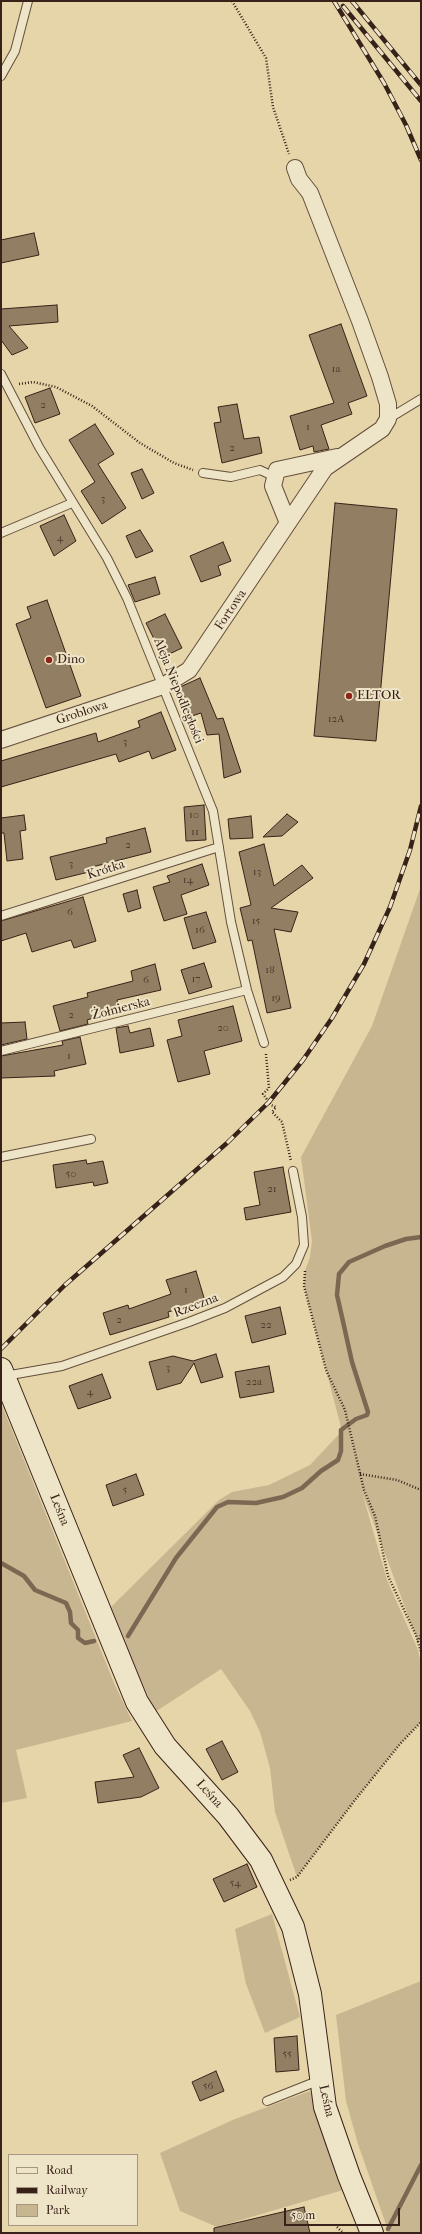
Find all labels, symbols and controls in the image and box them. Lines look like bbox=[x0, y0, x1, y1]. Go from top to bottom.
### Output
house number: 1a bbox=[331, 362, 341, 376]
house number: 2 bbox=[40, 398, 46, 412]
house number: 1 bbox=[306, 420, 310, 434]
house number: 2 bbox=[229, 441, 235, 455]
house number: 3 bbox=[101, 492, 105, 506]
house number: 4 bbox=[57, 531, 63, 545]
street label: Fortowa bbox=[212, 587, 250, 633]
street label: Aleja Niepodległości bbox=[150, 636, 206, 746]
place label: Dino bbox=[57, 652, 85, 668]
marker: Dino bbox=[44, 655, 54, 665]
place label: ELTOR bbox=[357, 688, 401, 704]
marker: ELTOR bbox=[344, 691, 354, 701]
street label: Groblowa bbox=[54, 697, 110, 729]
house number: 12A bbox=[328, 712, 344, 726]
house number: 3 bbox=[123, 735, 127, 749]
house number: 10 bbox=[189, 808, 199, 822]
house number: 11 bbox=[191, 825, 199, 839]
house number: 2 bbox=[125, 838, 131, 852]
house number: 3 bbox=[69, 857, 73, 871]
street label: Krótka bbox=[85, 857, 127, 883]
house number: 13 bbox=[253, 865, 261, 879]
house number: 14 bbox=[183, 873, 193, 887]
house number: 6 bbox=[67, 905, 73, 919]
house number: 15 bbox=[252, 914, 260, 928]
house number: 16 bbox=[195, 923, 205, 937]
house number: 18 bbox=[265, 963, 275, 977]
house number: 17 bbox=[191, 972, 201, 986]
house number: 6 bbox=[143, 973, 149, 987]
house number: 19 bbox=[271, 991, 281, 1005]
street label: Żołnierska bbox=[90, 994, 152, 1024]
house number: 2 bbox=[68, 1008, 74, 1022]
house number: 20 bbox=[217, 1021, 229, 1035]
house number: 1 bbox=[67, 1049, 71, 1063]
house number: 50 bbox=[66, 1167, 76, 1181]
house number: 21 bbox=[267, 1182, 277, 1196]
house number: 1 bbox=[184, 1283, 188, 1297]
street label: Rzeczna bbox=[171, 1290, 221, 1322]
house number: 2 bbox=[116, 1313, 122, 1327]
house number: 22 bbox=[260, 1318, 272, 1332]
house number: 3 bbox=[166, 1361, 170, 1375]
house number: 22a bbox=[246, 1375, 262, 1389]
house number: 4 bbox=[87, 1385, 93, 1399]
house number: 5 bbox=[123, 1483, 127, 1497]
street label: Leśna bbox=[46, 1492, 72, 1528]
street label: Leśna bbox=[192, 1777, 226, 1811]
house number: 54 bbox=[229, 1876, 241, 1890]
house number: 55 bbox=[282, 2047, 292, 2061]
house number: 56 bbox=[203, 2079, 213, 2093]
street label: Leśna bbox=[315, 2083, 337, 2119]
legend bbox=[8, 2154, 138, 2226]
text: Road bbox=[46, 2163, 73, 2177]
text: Railway bbox=[46, 2183, 88, 2197]
scale bar bbox=[286, 2200, 402, 2226]
text: Park bbox=[46, 2203, 70, 2217]
text: 50 m bbox=[291, 2208, 315, 2222]

